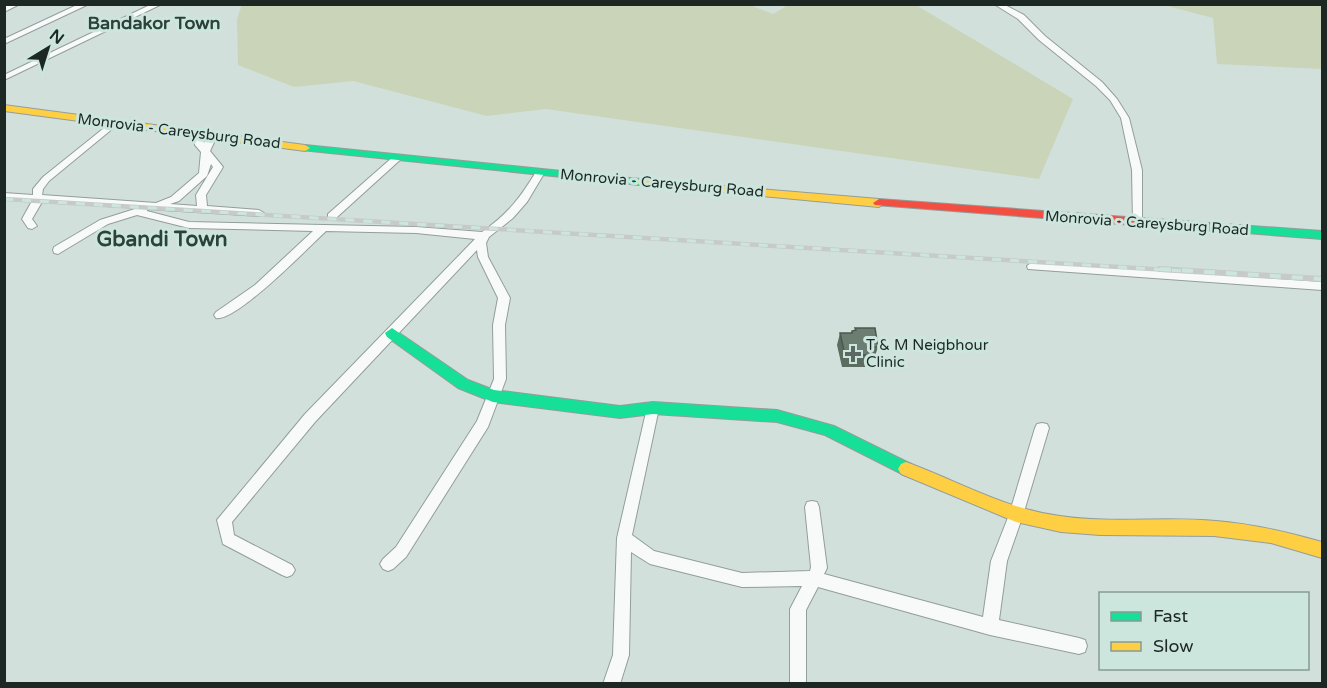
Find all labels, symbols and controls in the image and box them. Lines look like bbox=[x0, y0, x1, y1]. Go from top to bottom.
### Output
district label: Bandakor Town bbox=[87, 12, 221, 34]
north arrow bbox=[18, 18, 78, 78]
text: N bbox=[45, 25, 68, 49]
street label: Monrovia - Careysburg Road bbox=[76, 110, 282, 152]
street label: Monrovia - Careysburg Road bbox=[559, 165, 765, 201]
street label: Monrovia - Careysburg Road bbox=[1044, 207, 1250, 239]
district label: Gbandi Town bbox=[96, 227, 228, 252]
place label: T & M Neigbhour Clinic bbox=[866, 336, 989, 371]
marker: T & M Neigbhour Clinic bbox=[844, 345, 862, 363]
legend bbox=[1099, 592, 1309, 670]
text: Fast bbox=[1153, 605, 1188, 627]
text: Slow bbox=[1153, 635, 1194, 657]

